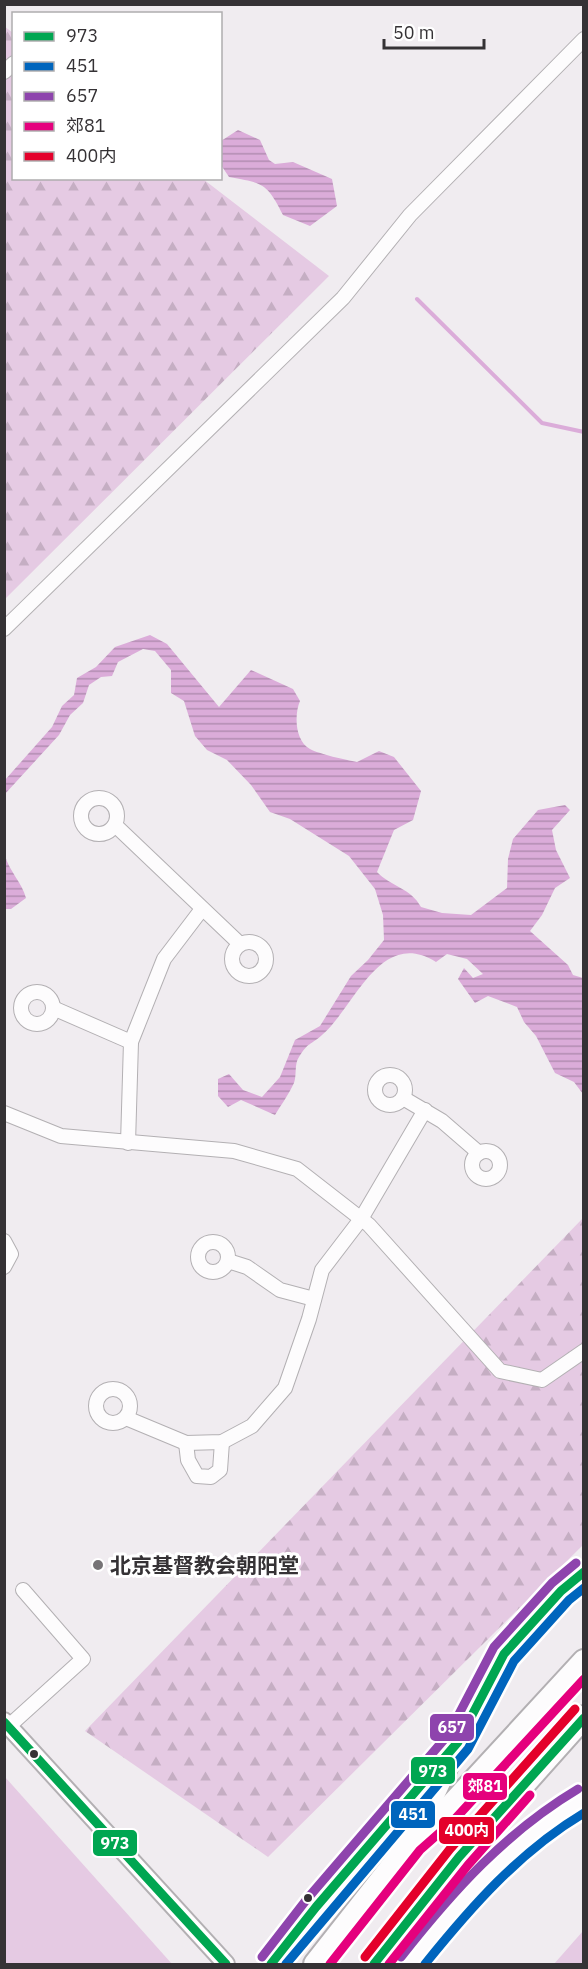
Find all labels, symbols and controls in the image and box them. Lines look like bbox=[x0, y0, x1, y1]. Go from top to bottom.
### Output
legend bbox=[12, 12, 222, 180]
scale bar bbox=[384, 12, 484, 50]
text: 50 m bbox=[393, 21, 435, 44]
text: 973 bbox=[66, 24, 98, 47]
text: 451 bbox=[66, 54, 98, 77]
text: 657 bbox=[66, 84, 98, 107]
text: 郊81 bbox=[66, 114, 106, 137]
text: 400内 bbox=[66, 144, 116, 167]
place label: 北京基督教会朝阳堂 bbox=[110, 1551, 299, 1579]
marker: 北京基督教会朝阳堂 bbox=[91, 1558, 105, 1572]
line badge: 657 bbox=[429, 1713, 475, 1742]
text: 657 bbox=[438, 1717, 466, 1737]
unlabelled marker bbox=[28, 1748, 40, 1760]
line badge: 973 bbox=[410, 1756, 456, 1785]
text: 973 bbox=[419, 1761, 447, 1781]
line badge: 郊81 bbox=[462, 1772, 508, 1801]
text: 郊81 bbox=[467, 1776, 503, 1796]
line badge: 451 bbox=[390, 1800, 436, 1829]
text: 451 bbox=[399, 1804, 428, 1824]
line badge: 400内 bbox=[438, 1816, 495, 1845]
text: 400内 bbox=[445, 1820, 489, 1840]
line badge: 973 bbox=[92, 1829, 138, 1857]
text: 973 bbox=[101, 1833, 129, 1853]
unlabelled marker bbox=[302, 1892, 314, 1904]

